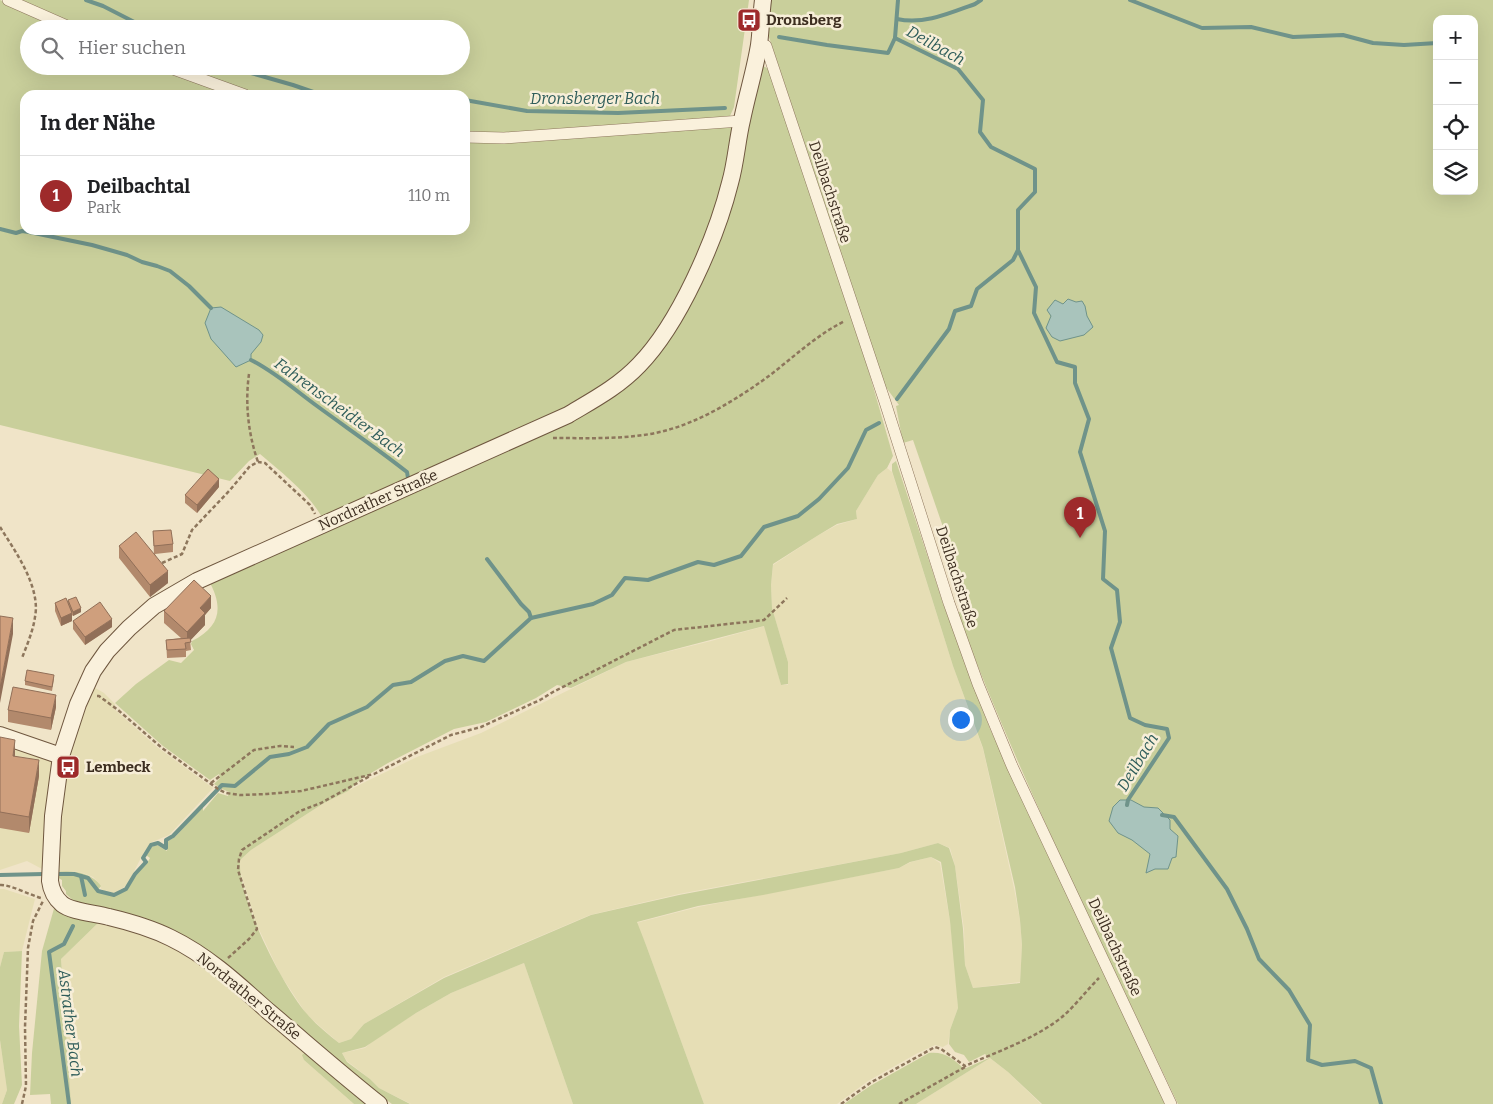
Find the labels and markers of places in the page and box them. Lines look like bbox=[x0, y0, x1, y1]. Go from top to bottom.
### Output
bus stop icon: Dronsberg bbox=[736, 7, 762, 33]
place label: Dronsberg bbox=[766, 11, 842, 29]
pin: 1 bbox=[1064, 497, 1096, 538]
bus stop icon: Lembeck bbox=[55, 754, 81, 780]
place label: Lembeck bbox=[86, 758, 151, 776]

